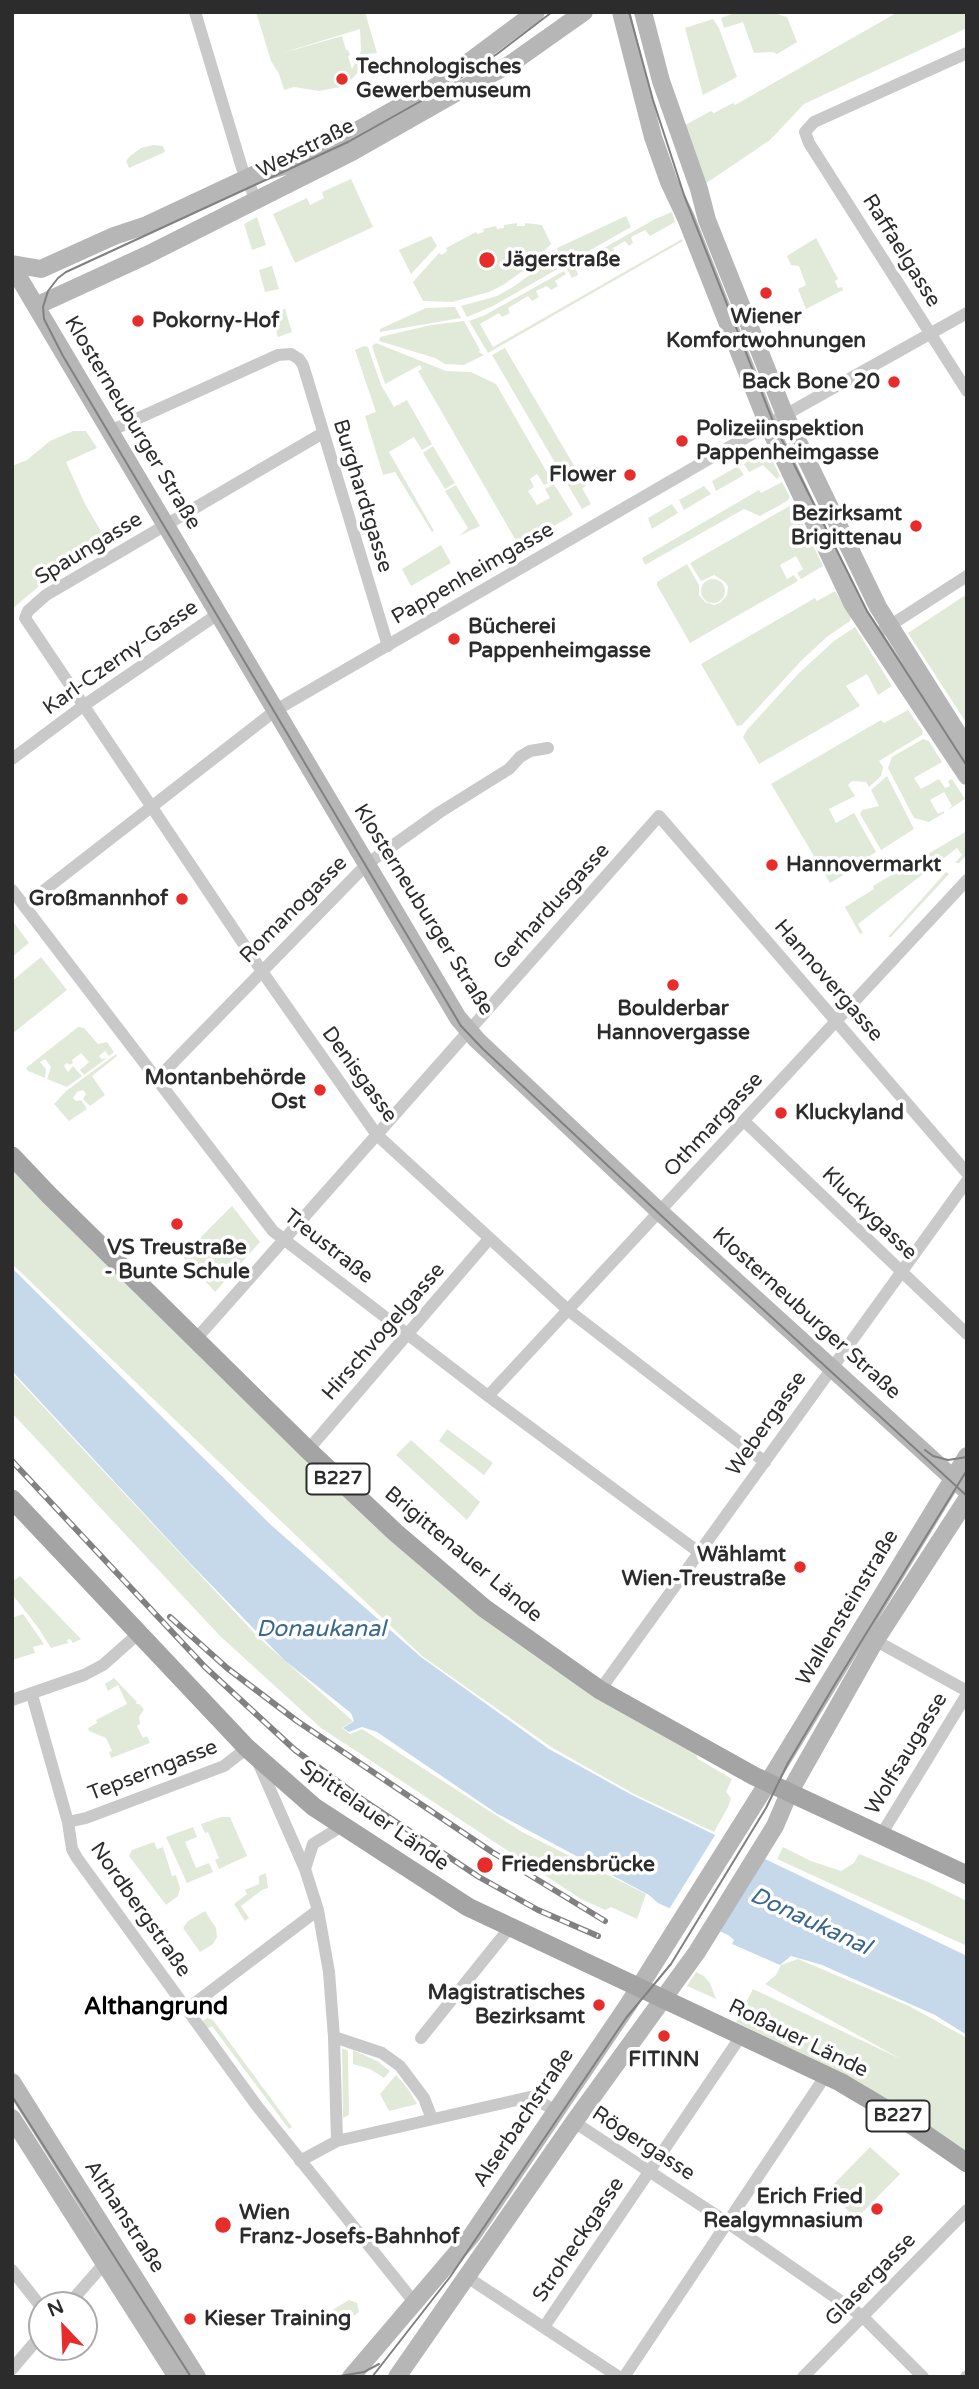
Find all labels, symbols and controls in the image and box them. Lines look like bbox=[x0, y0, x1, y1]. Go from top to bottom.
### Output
place label: Technologisches Gewerbemuseum bbox=[356, 54, 531, 104]
marker: Technologisches Gewerbemuseum bbox=[334, 71, 350, 87]
street label: Wexstraße bbox=[253, 114, 359, 184]
street label: Raffaelgasse bbox=[856, 190, 946, 312]
place label: Jägerstraße bbox=[503, 247, 620, 273]
marker: Jägerstraße bbox=[477, 250, 497, 270]
marker: Wiener Komfortwohnungen bbox=[758, 285, 774, 301]
place label: Wiener Komfortwohnungen bbox=[666, 304, 866, 354]
place label: Pokorny-Hof bbox=[152, 308, 279, 334]
street label: Klosterneuburger Straße bbox=[58, 312, 206, 534]
marker: Pokorny-Hof bbox=[130, 313, 146, 329]
place label: Back Bone 20 bbox=[742, 369, 880, 395]
marker: Back Bone 20 bbox=[886, 374, 902, 390]
street label: Burghardtgasse bbox=[327, 416, 397, 576]
place label: Polizeiinspektion Pappenheimgasse bbox=[696, 416, 879, 466]
marker: Polizeiinspektion Pappenheimgasse bbox=[674, 433, 690, 449]
place label: Flower bbox=[549, 462, 616, 488]
marker: Flower bbox=[622, 467, 638, 483]
place label: Bezirksamt Brigittenau bbox=[791, 501, 902, 551]
street label: Spaungasse bbox=[31, 507, 147, 591]
street label: Pappenheimgasse bbox=[388, 517, 558, 631]
marker: Bezirksamt Brigittenau bbox=[908, 518, 924, 534]
street label: Karl-Czerny-Gasse bbox=[39, 595, 203, 721]
place label: Bücherei Pappenheimgasse bbox=[468, 614, 651, 664]
marker: Bücherei Pappenheimgasse bbox=[446, 631, 462, 647]
street label: Klosterneuburger Straße bbox=[347, 800, 499, 1020]
street label: Gerhardusgasse bbox=[489, 839, 615, 975]
street label: Romanogasse bbox=[235, 851, 353, 969]
place label: Hannovermarkt bbox=[786, 852, 941, 878]
marker: Hannovermarkt bbox=[764, 857, 780, 873]
place label: Großmannhof bbox=[29, 886, 168, 912]
marker: Großmannhof bbox=[174, 891, 190, 907]
street label: Hannovergasse bbox=[768, 915, 888, 1047]
marker: Boulderbar Hannovergasse bbox=[665, 977, 681, 993]
place label: Boulderbar Hannovergasse bbox=[596, 996, 750, 1046]
street label: Denisgasse bbox=[316, 1022, 402, 1128]
place label: Montanbehörde Ost bbox=[145, 1065, 306, 1115]
street label: Othmargasse bbox=[659, 1067, 769, 1183]
marker: Montanbehörde Ost bbox=[312, 1082, 328, 1098]
place label: Kluckyland bbox=[795, 1100, 904, 1126]
marker: Kluckyland bbox=[773, 1105, 789, 1121]
street label: Kluckygasse bbox=[816, 1162, 922, 1266]
street label: Treustraße bbox=[278, 1204, 378, 1290]
marker: VS Treustraße - Bunte Schule bbox=[169, 1216, 185, 1232]
street label: Klosterneuburger Straße bbox=[707, 1223, 905, 1405]
place label: VS Treustraße - Bunte Schule bbox=[104, 1235, 250, 1285]
street label: Hirschvogelgasse bbox=[317, 1258, 451, 1406]
street label: Webergasse bbox=[722, 1367, 812, 1481]
road number: B227 bbox=[306, 1464, 370, 1494]
street label: Brigittenauer Lände bbox=[379, 1482, 547, 1628]
street label: Wallensteinstraße bbox=[791, 1525, 905, 1691]
place label: Wählamt Wien-Treustraße bbox=[621, 1542, 786, 1592]
marker: Wählamt Wien-Treustraße bbox=[792, 1559, 808, 1575]
water label: Donaukanal bbox=[256, 1616, 386, 1644]
street label: Wolfsaugasse bbox=[861, 1688, 953, 1820]
street label: Tepserngasse bbox=[85, 1735, 221, 1807]
street label: Spittelauer Lände bbox=[295, 1755, 453, 1877]
street label: Nordbergstraße bbox=[84, 1838, 196, 1982]
place label: Friedensbrücke bbox=[501, 1852, 655, 1878]
marker: Friedensbrücke bbox=[475, 1855, 495, 1875]
water label: Donaukanal bbox=[745, 1882, 875, 1962]
place label: Magistratisches Bezirksamt bbox=[428, 1980, 585, 2030]
district label: Althangrund bbox=[84, 1994, 228, 2022]
street label: Roßauer Lände bbox=[724, 1994, 872, 2084]
marker: Magistratisches Bezirksamt bbox=[591, 1997, 607, 2013]
marker: FITINN bbox=[656, 2028, 672, 2044]
street label: Alserbachstraße bbox=[468, 2044, 580, 2192]
place label: FITINN bbox=[628, 2047, 700, 2073]
road number: B227 bbox=[866, 2100, 930, 2132]
street label: Rögergasse bbox=[587, 2101, 699, 2187]
street label: Althanstraße bbox=[78, 2156, 170, 2278]
street label: Stroheckgasse bbox=[528, 2173, 630, 2307]
place label: Erich Fried Realgymnasium bbox=[703, 2184, 863, 2234]
place label: Wien Franz-Josefs-Bahnhof bbox=[239, 2200, 459, 2250]
marker: Erich Fried Realgymnasium bbox=[869, 2201, 885, 2217]
marker: Wien Franz-Josefs-Bahnhof bbox=[213, 2215, 233, 2235]
street label: Glasergasse bbox=[820, 2228, 922, 2332]
north arrow bbox=[28, 2291, 98, 2361]
text: N bbox=[44, 2295, 67, 2322]
place label: Kieser Training bbox=[204, 2306, 351, 2332]
marker: Kieser Training bbox=[182, 2311, 198, 2327]

